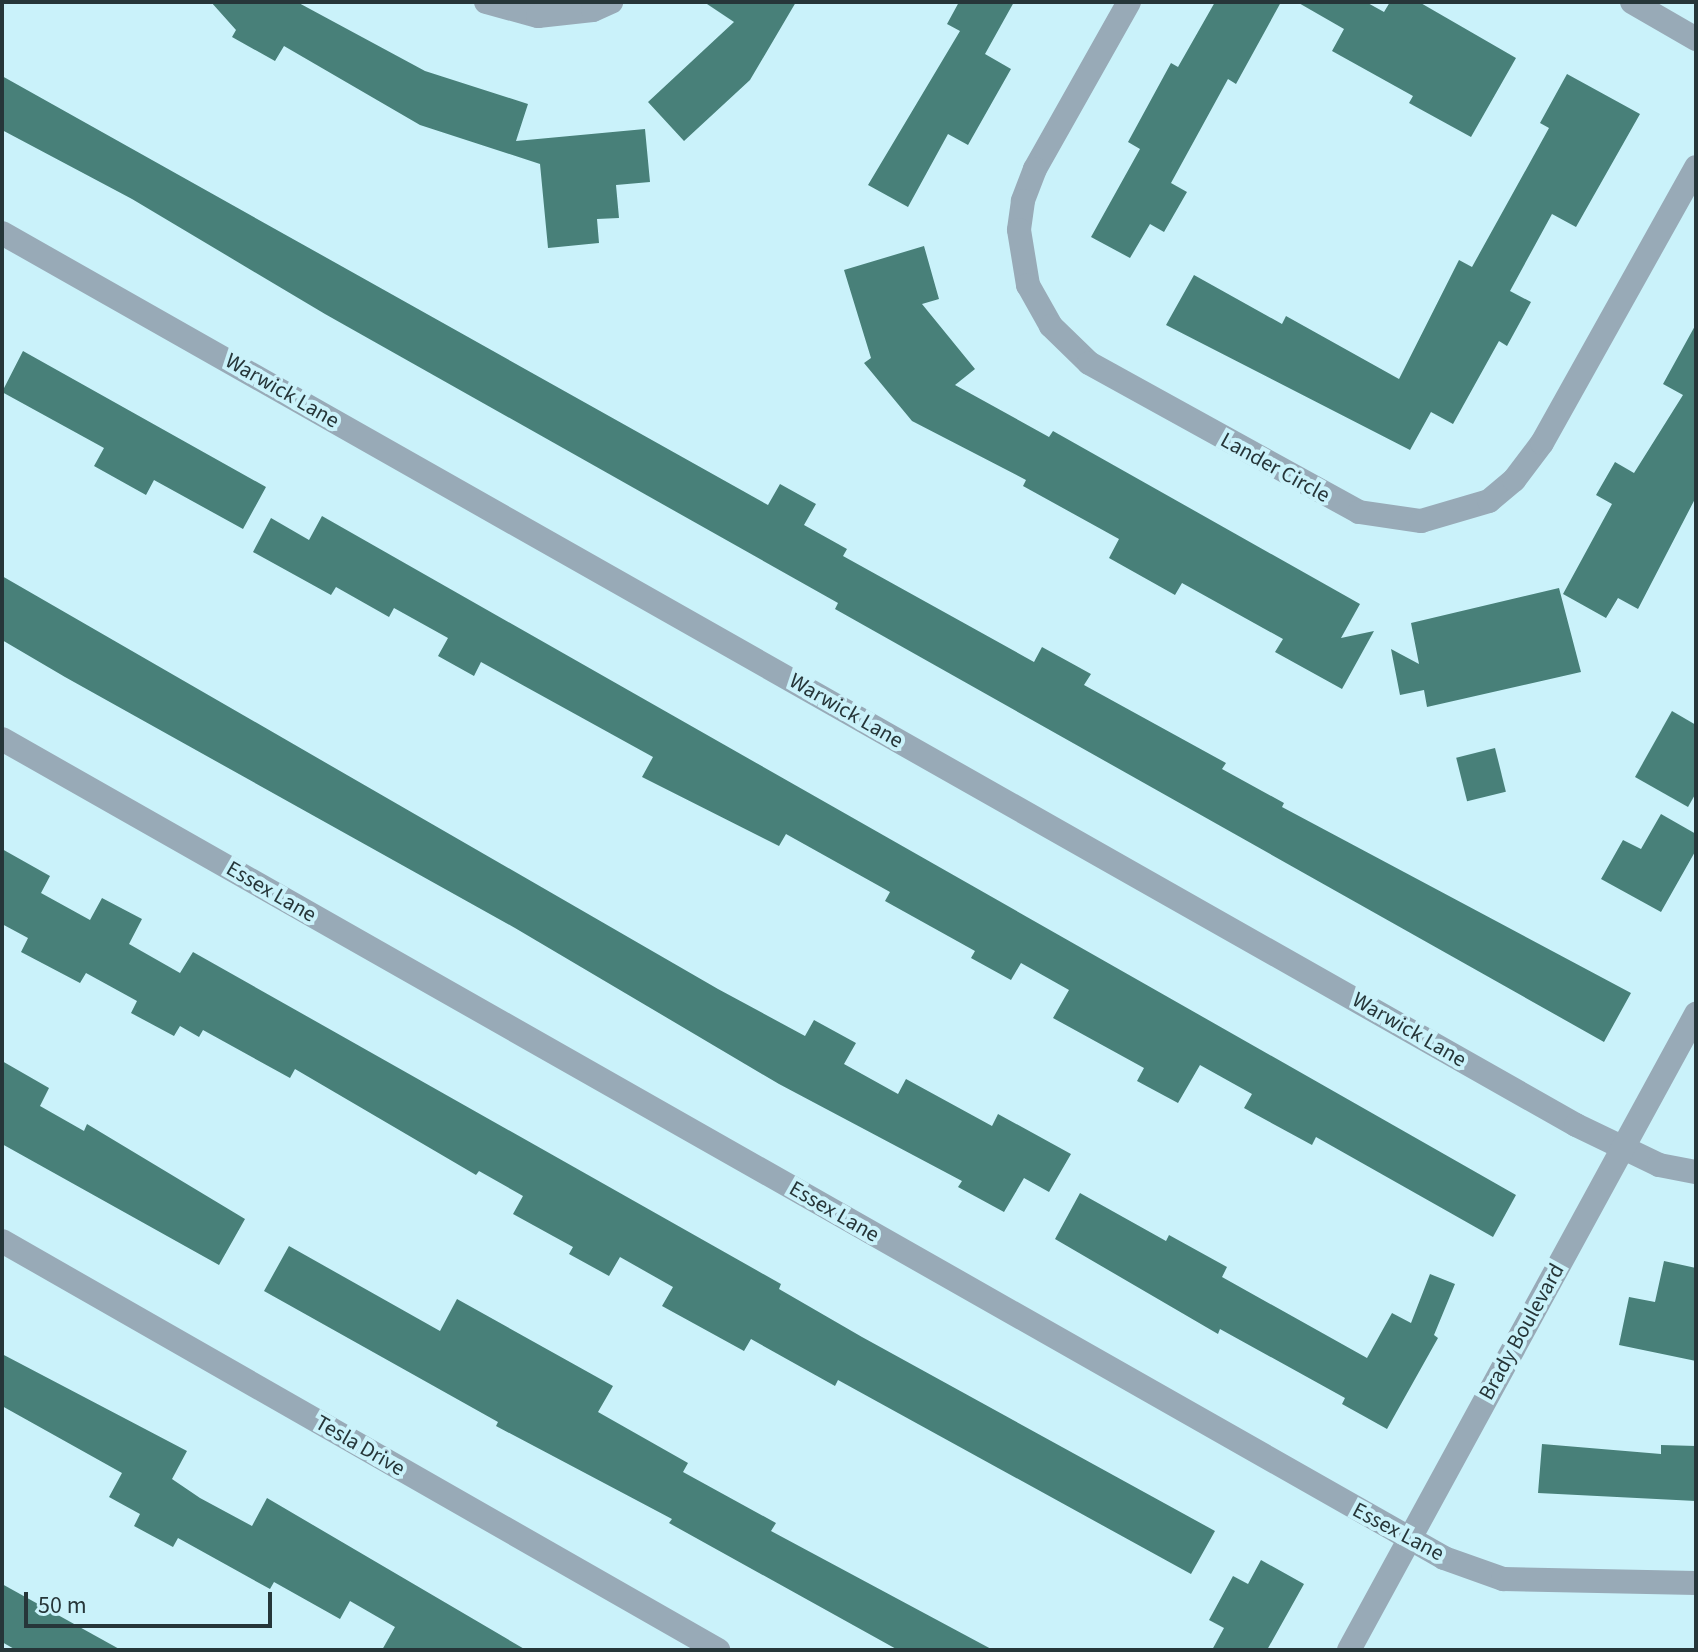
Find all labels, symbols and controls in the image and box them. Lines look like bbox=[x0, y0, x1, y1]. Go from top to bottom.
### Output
street label: Warwick Lane bbox=[220, 348, 344, 434]
street label: Lander Circle bbox=[1216, 427, 1334, 509]
street label: Warwick Lane bbox=[784, 668, 908, 754]
street label: Essex Lane bbox=[221, 856, 321, 928]
street label: Warwick Lane bbox=[1347, 987, 1471, 1073]
street label: Essex Lane bbox=[784, 1176, 884, 1248]
street label: Brady Boulevard bbox=[1474, 1259, 1570, 1405]
street label: Tesla Drive bbox=[310, 1410, 410, 1482]
street label: Essex Lane bbox=[1348, 1497, 1448, 1567]
scale bar bbox=[28, 1576, 276, 1626]
text: 50 m bbox=[38, 1588, 87, 1623]

